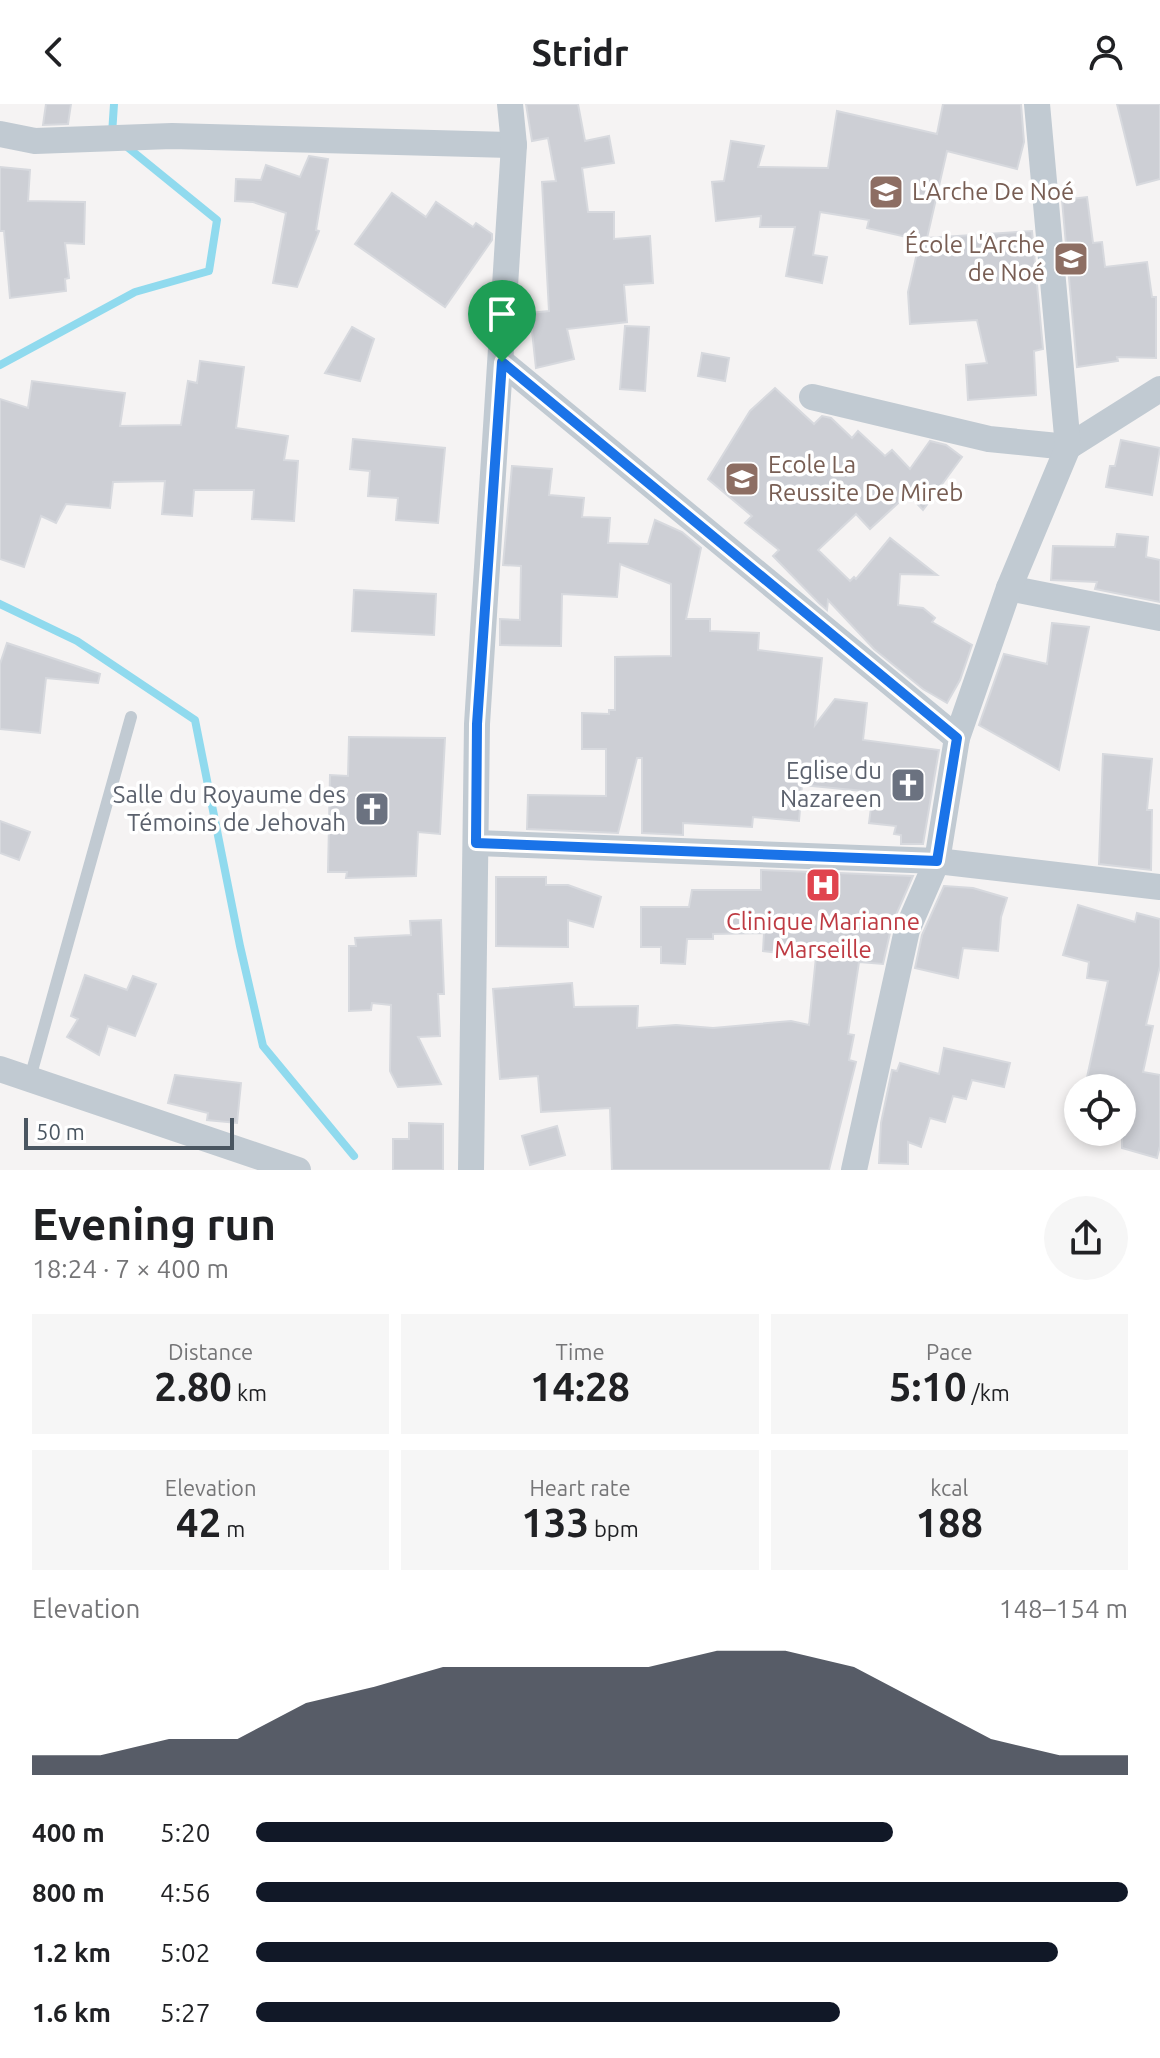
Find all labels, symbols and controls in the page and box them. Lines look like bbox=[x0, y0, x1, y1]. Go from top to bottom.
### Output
icon: back bbox=[32, 30, 76, 74]
icon: person bbox=[1084, 30, 1128, 74]
text: Stridr bbox=[531, 32, 629, 73]
school or university icon: L'Arche De Noé bbox=[867, 173, 905, 211]
place label: L'Arche De Noé bbox=[912, 178, 1074, 205]
place label: École L'Arche de Noé bbox=[905, 230, 1045, 286]
school or university icon: École L'Arche de Noé bbox=[1052, 240, 1090, 278]
pin bbox=[468, 280, 536, 362]
icon: arrive bbox=[480, 292, 524, 336]
place label: Ecole La Reussite De Mireb bbox=[768, 451, 963, 506]
school or university icon: Ecole La Reussite De Mireb bbox=[723, 460, 761, 498]
place label: Eglise du Nazareen bbox=[780, 757, 882, 812]
church icon: Eglise du Nazareen bbox=[889, 766, 927, 804]
place label: Salle du Royaume des Témoins de Jehovah bbox=[113, 781, 346, 836]
church icon: Salle du Royaume des Témoins de Jehovah bbox=[353, 790, 391, 828]
hospital icon: Clinique Marianne Marseille bbox=[804, 866, 842, 904]
place label: Clinique Marianne Marseille bbox=[726, 908, 920, 963]
map controls bbox=[1064, 1074, 1136, 1146]
button: locate bbox=[1064, 1074, 1136, 1146]
scale bar bbox=[24, 1114, 234, 1150]
text: 50 m bbox=[36, 1119, 85, 1144]
button: share bbox=[1044, 1196, 1128, 1280]
text: Evening run bbox=[32, 1199, 276, 1248]
text: 18:24 · 7 × 400 m bbox=[32, 1254, 229, 1283]
text: Distance bbox=[168, 1339, 253, 1364]
text: Time bbox=[555, 1339, 605, 1364]
text: Pace bbox=[926, 1339, 973, 1364]
text: 2.80 bbox=[154, 1364, 232, 1409]
text: 14:28 bbox=[530, 1364, 630, 1409]
text: 5:10 bbox=[889, 1364, 966, 1409]
text: km bbox=[232, 1380, 267, 1405]
text: /km bbox=[966, 1380, 1010, 1405]
text: Elevation bbox=[165, 1475, 257, 1500]
text: Heart rate bbox=[529, 1475, 631, 1500]
text: kcal bbox=[930, 1475, 968, 1500]
text: 42 bbox=[176, 1500, 221, 1545]
text: 133 bbox=[521, 1500, 589, 1545]
text: 188 bbox=[915, 1500, 983, 1545]
text: m bbox=[221, 1516, 245, 1541]
text: bpm bbox=[589, 1516, 639, 1541]
text: Elevation bbox=[32, 1594, 140, 1623]
text: 148–154 m bbox=[999, 1594, 1128, 1623]
text: 400 m bbox=[32, 1818, 105, 1847]
text: 5:20 bbox=[160, 1818, 210, 1847]
text: 800 m bbox=[32, 1878, 105, 1907]
text: 4:56 bbox=[160, 1878, 210, 1907]
text: 1.2 km bbox=[32, 1938, 111, 1967]
text: 5:02 bbox=[160, 1938, 210, 1967]
text: 1.6 km bbox=[32, 1998, 111, 2027]
text: 5:27 bbox=[160, 1998, 210, 2027]

